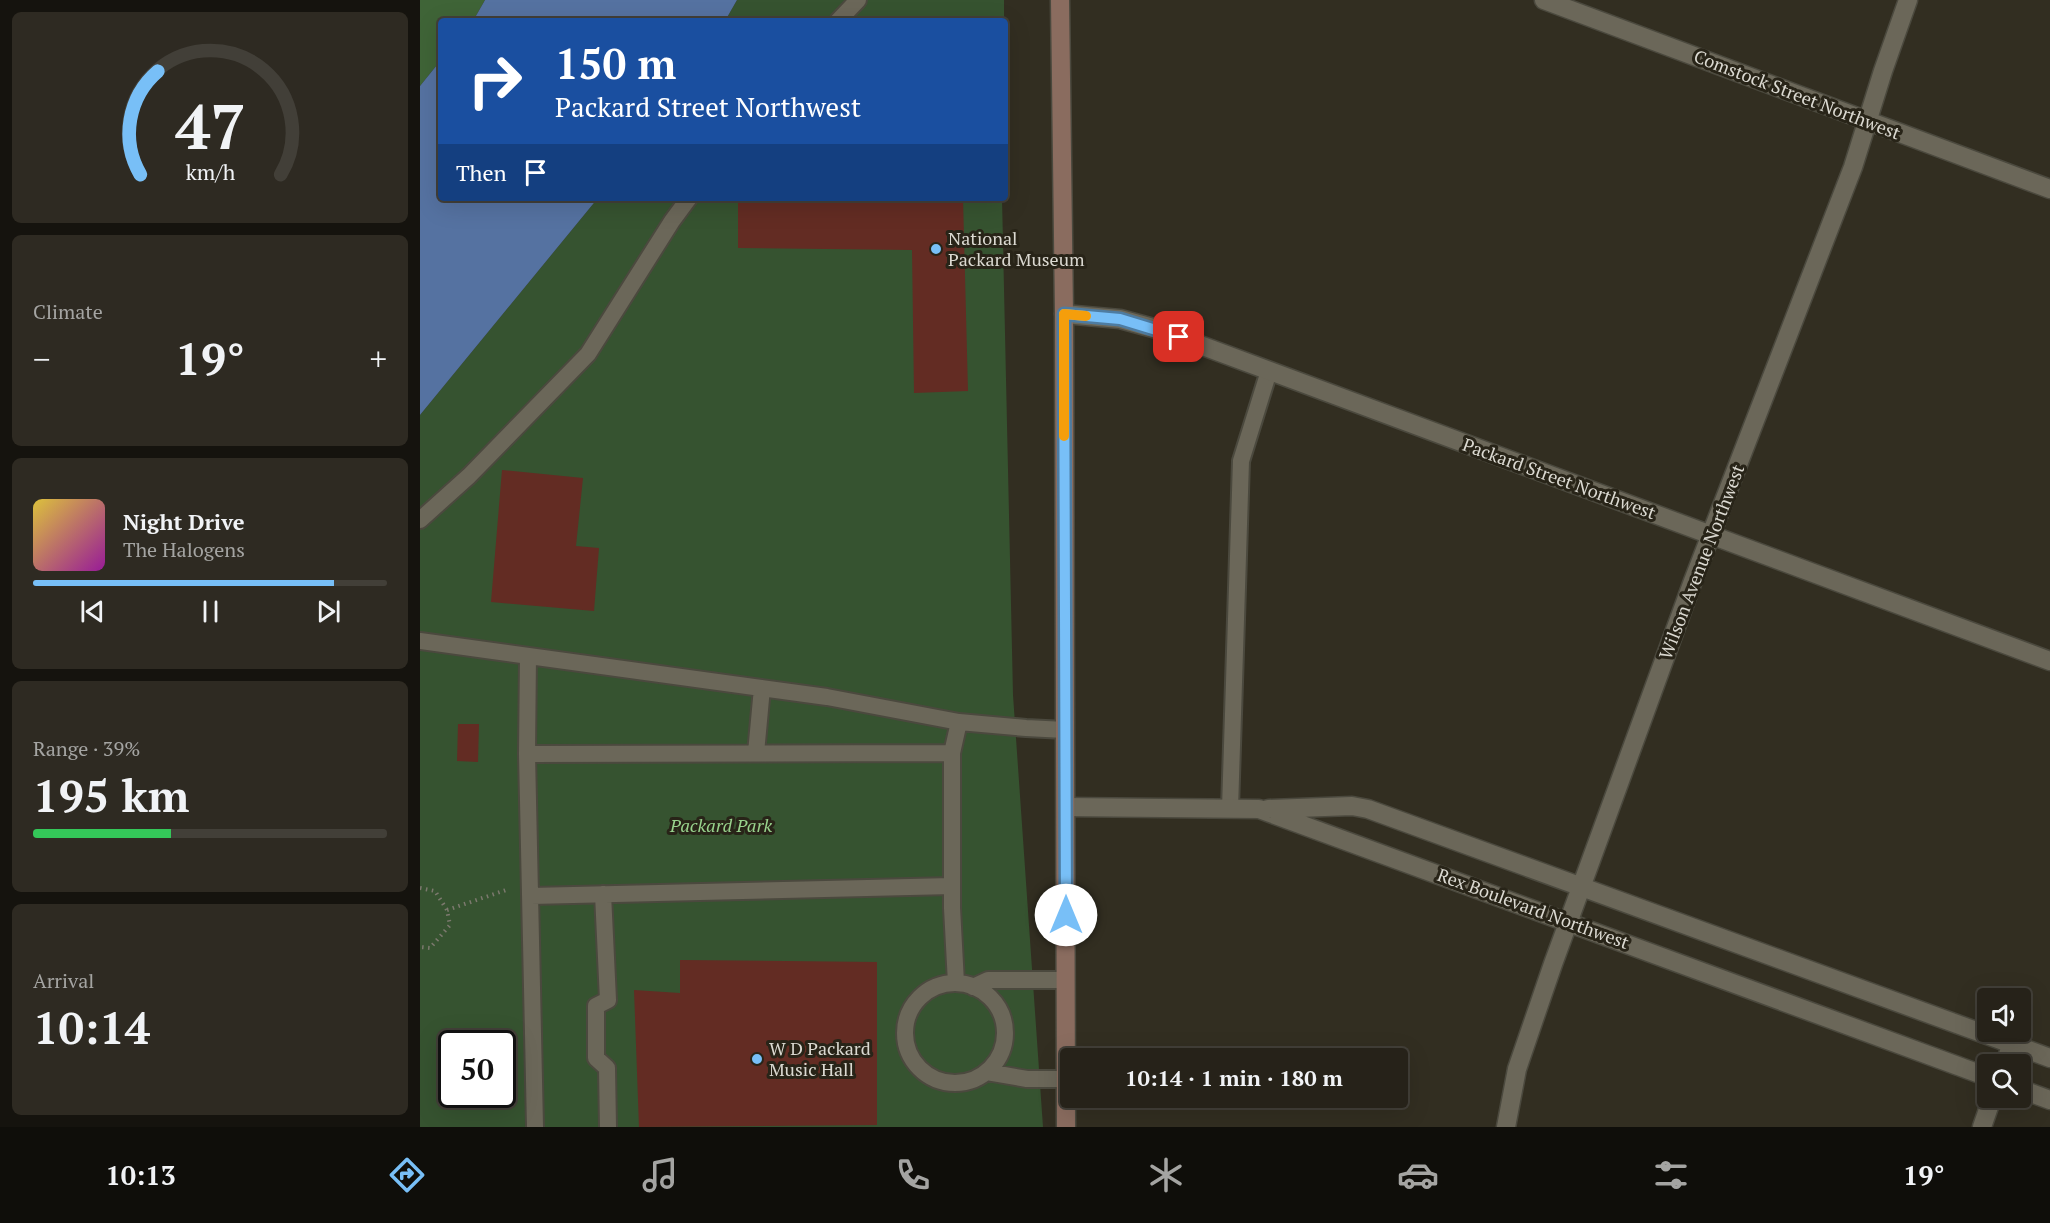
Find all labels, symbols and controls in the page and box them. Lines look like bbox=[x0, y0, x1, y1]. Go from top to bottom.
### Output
text: 150 m bbox=[555, 35, 676, 91]
icon: right bbox=[456, 42, 534, 120]
street label: Comstock Street Northwest bbox=[1691, 44, 1904, 145]
text: 47 bbox=[175, 84, 245, 167]
text: Packard Street Northwest bbox=[555, 89, 861, 125]
icon: arrive bbox=[519, 156, 552, 189]
text: km/h bbox=[185, 158, 235, 186]
text: Then bbox=[456, 158, 507, 187]
place label: National Packard Museum bbox=[948, 226, 1085, 271]
marker: National Packard Museum bbox=[929, 242, 943, 256]
text: Climate bbox=[33, 298, 103, 325]
pin bbox=[1153, 311, 1204, 362]
icon: arrive bbox=[1162, 320, 1195, 353]
text: 19° bbox=[175, 328, 245, 388]
text: − bbox=[33, 337, 51, 380]
text: + bbox=[369, 337, 387, 380]
street label: Packard Street Northwest bbox=[1459, 432, 1660, 524]
street label: Wilson Avenue Northwest bbox=[1653, 460, 1749, 663]
text: Night Drive bbox=[123, 507, 245, 536]
text: The Halogens bbox=[123, 536, 245, 563]
icon: previous bbox=[76, 595, 109, 628]
icon: pause bbox=[194, 595, 227, 628]
icon: next bbox=[312, 595, 345, 628]
text: Range · 39% bbox=[33, 735, 140, 762]
text: 195 km bbox=[33, 765, 189, 825]
park label: Packard Park bbox=[669, 813, 772, 837]
street label: Rex Boulevard Northwest bbox=[1434, 862, 1633, 954]
position arrow bbox=[1034, 883, 1098, 947]
text: Arrival bbox=[33, 967, 94, 994]
map controls bbox=[1977, 988, 2031, 1108]
button: sound bbox=[1977, 988, 2031, 1042]
text: 10:14 bbox=[33, 997, 150, 1057]
speed limit sign: 50 bbox=[438, 1030, 516, 1108]
place label: W D Packard Music Hall bbox=[769, 1036, 871, 1081]
marker: W D Packard Music Hall bbox=[750, 1052, 764, 1066]
button: search bbox=[1977, 1054, 2031, 1108]
text: 10:14 · 1 min · 180 m bbox=[1125, 1063, 1343, 1092]
icon: directions bbox=[386, 1154, 428, 1196]
icon: music bbox=[639, 1154, 681, 1196]
icon: phone bbox=[892, 1154, 934, 1196]
icon: climate bbox=[1145, 1154, 1187, 1196]
icon: car bbox=[1397, 1154, 1439, 1196]
icon: filters bbox=[1650, 1154, 1692, 1196]
text: 10:13 bbox=[105, 1157, 176, 1193]
text: 19° bbox=[1903, 1157, 1945, 1193]

